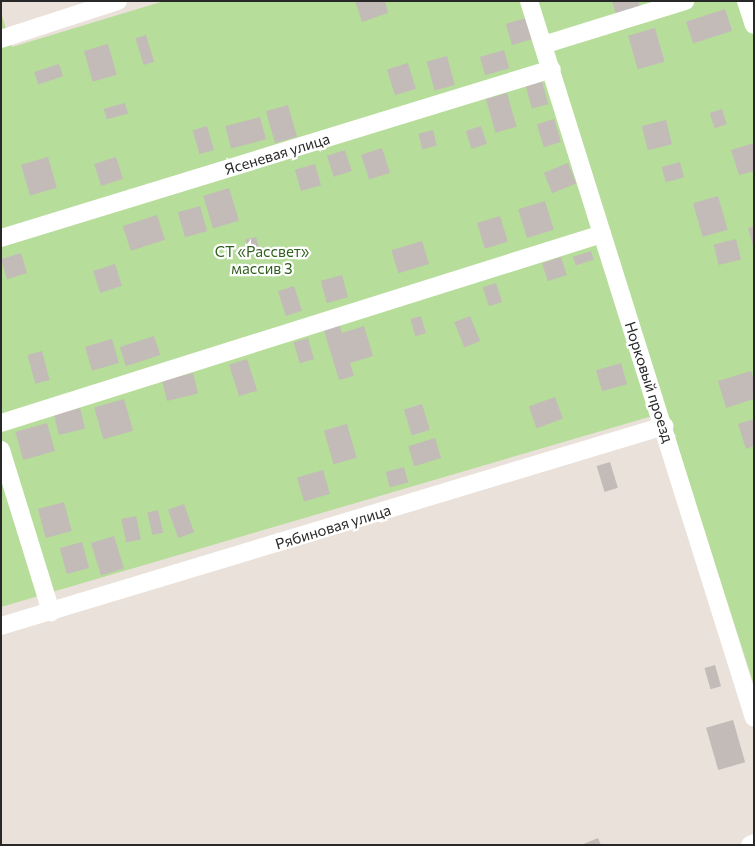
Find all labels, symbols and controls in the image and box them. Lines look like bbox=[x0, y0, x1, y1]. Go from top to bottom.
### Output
street label: Ясеневая улица bbox=[222, 129, 332, 179]
park label: СТ «Рассвет» массив 3 bbox=[215, 242, 309, 277]
street label: Норковый проезд bbox=[621, 319, 677, 445]
street label: Рябиновая улица bbox=[273, 501, 393, 553]

